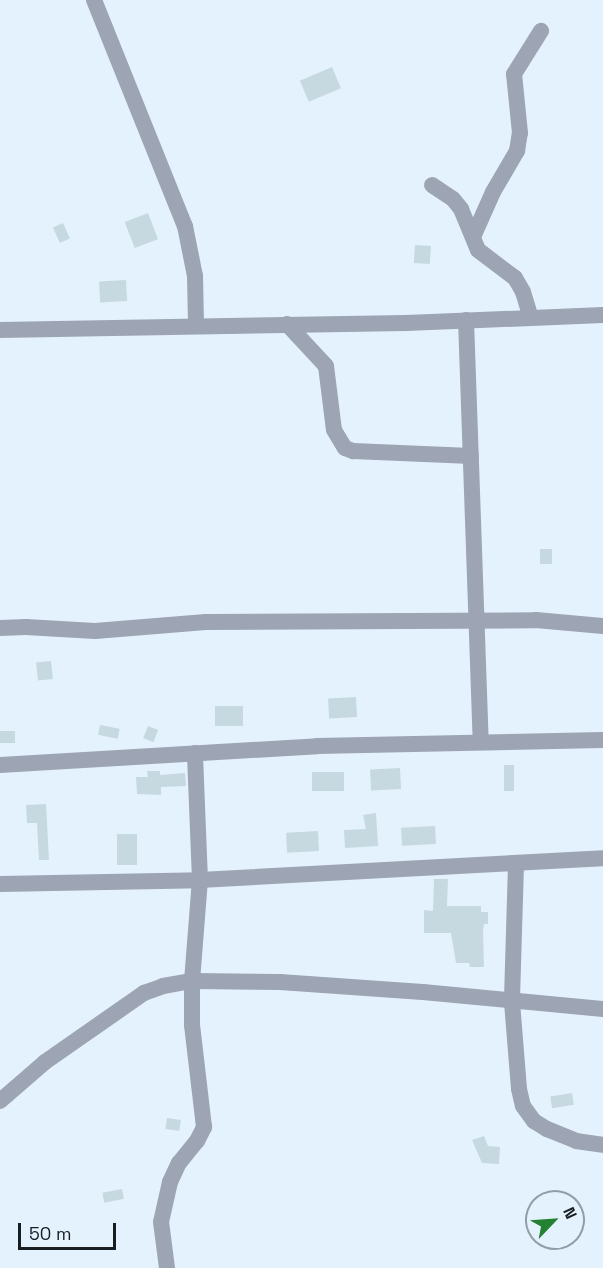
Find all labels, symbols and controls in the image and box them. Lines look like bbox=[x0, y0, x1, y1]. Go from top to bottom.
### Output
north arrow bbox=[525, 1190, 585, 1250]
text: N bbox=[558, 1204, 582, 1222]
scale bar bbox=[21, 1211, 118, 1249]
text: 50 m bbox=[29, 1222, 71, 1245]

